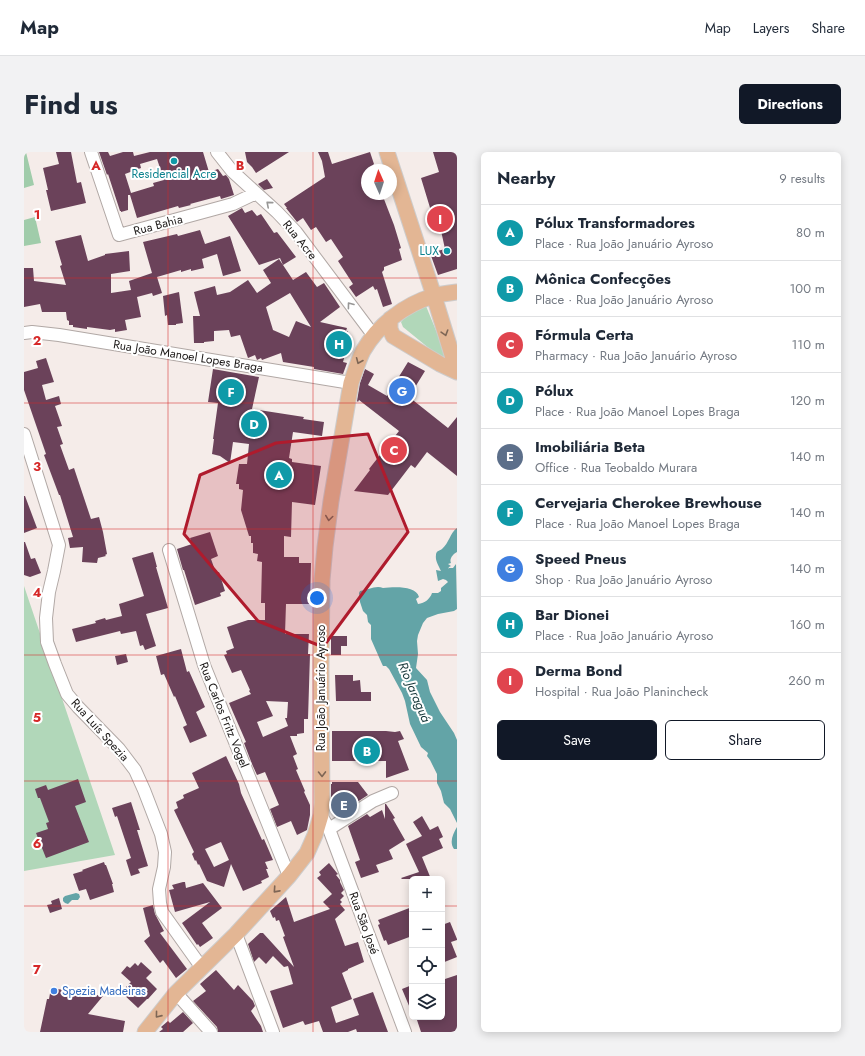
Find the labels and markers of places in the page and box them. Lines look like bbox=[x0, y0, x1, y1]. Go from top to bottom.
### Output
marker: Residencial Acre bbox=[169, 156, 179, 166]
place label: Residencial Acre bbox=[132, 165, 216, 183]
pin: I bbox=[427, 204, 453, 234]
place label: LUX bbox=[419, 242, 439, 260]
marker: LUX bbox=[442, 246, 452, 256]
pin: H bbox=[326, 329, 352, 359]
pin: G bbox=[389, 376, 415, 406]
pin: F bbox=[218, 377, 244, 407]
pin: D bbox=[241, 409, 267, 439]
pin: C bbox=[381, 435, 407, 465]
pin: A bbox=[266, 460, 292, 490]
pin: B bbox=[354, 736, 380, 766]
pin: E bbox=[331, 790, 357, 820]
place label: Spezia Madeiras bbox=[62, 982, 146, 1000]
marker: Spezia Madeiras bbox=[49, 986, 59, 996]

